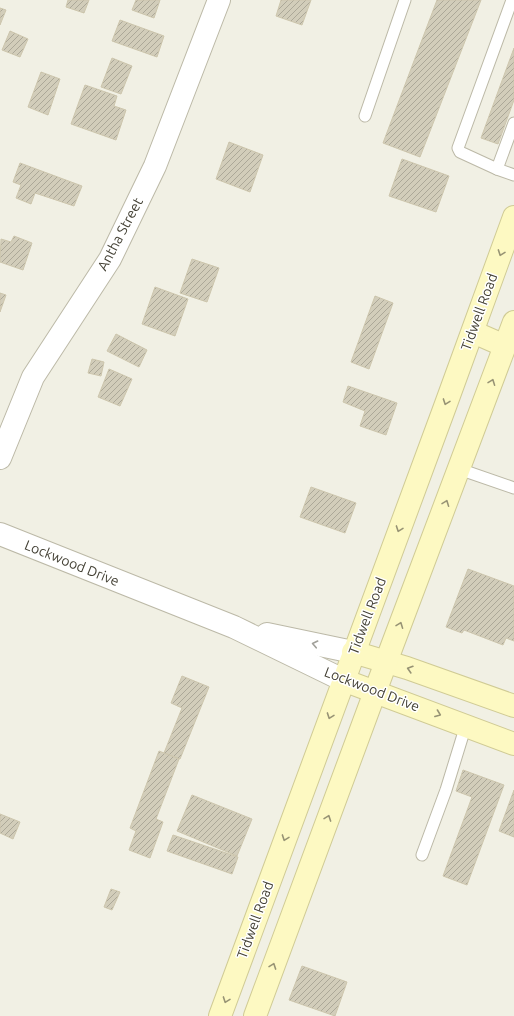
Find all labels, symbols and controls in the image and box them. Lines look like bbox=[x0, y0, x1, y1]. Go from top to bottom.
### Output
street label: Antha Street bbox=[94, 194, 146, 273]
one-way arrow bbox=[497, 250, 505, 257]
street label: Tidwell Road bbox=[458, 271, 500, 353]
one-way arrow bbox=[487, 378, 495, 385]
one-way arrow bbox=[443, 398, 451, 405]
one-way arrow bbox=[441, 500, 449, 507]
one-way arrow bbox=[395, 526, 404, 533]
street label: Lockwood Drive bbox=[22, 537, 122, 589]
street label: Tidwell Road bbox=[345, 575, 389, 657]
one-way arrow bbox=[395, 621, 403, 628]
one-way arrow bbox=[312, 640, 318, 648]
street label: Lockwood Drive bbox=[322, 663, 422, 715]
one-way arrow bbox=[407, 665, 414, 674]
one-way arrow bbox=[435, 710, 442, 718]
one-way arrow bbox=[326, 713, 334, 720]
one-way arrow bbox=[323, 815, 331, 822]
one-way arrow bbox=[281, 835, 290, 842]
street label: Tidwell Road bbox=[234, 879, 276, 961]
one-way arrow bbox=[268, 963, 277, 970]
one-way arrow bbox=[223, 996, 231, 1003]

